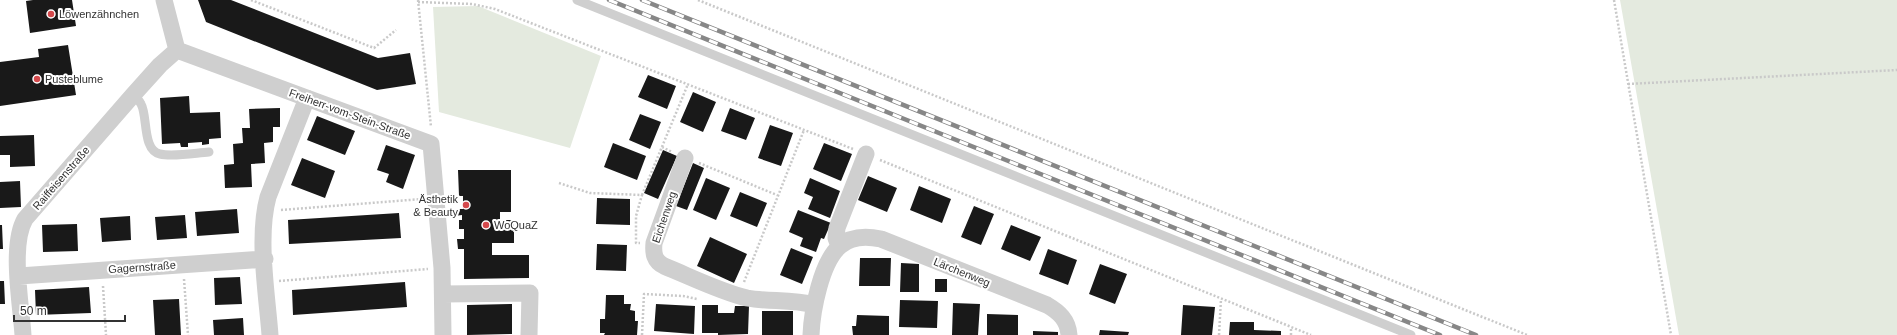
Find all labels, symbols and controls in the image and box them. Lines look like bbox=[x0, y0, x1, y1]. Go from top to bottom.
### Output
place label: Löwenzähnchen bbox=[59, 8, 139, 20]
marker: Löwenzähnchen bbox=[46, 9, 56, 19]
place label: Pusteblume bbox=[45, 73, 103, 85]
marker: Pusteblume bbox=[32, 74, 42, 84]
street label: Freiherr-vom-Stein-Straße bbox=[288, 86, 412, 142]
street label: Raiffeisenstraße bbox=[30, 144, 92, 212]
street label: Eichenweg bbox=[650, 190, 678, 244]
place label: Ästhetik & Beauty bbox=[413, 193, 458, 218]
marker: Ästhetik & Beauty bbox=[461, 200, 471, 210]
place label: WoQuaZ bbox=[494, 219, 538, 231]
marker: WoQuaZ bbox=[481, 220, 491, 230]
street label: Lärchenweg bbox=[932, 255, 992, 289]
street label: Gagernstraße bbox=[108, 259, 176, 275]
scale bar bbox=[14, 297, 125, 323]
text: 50 m bbox=[20, 304, 47, 318]

